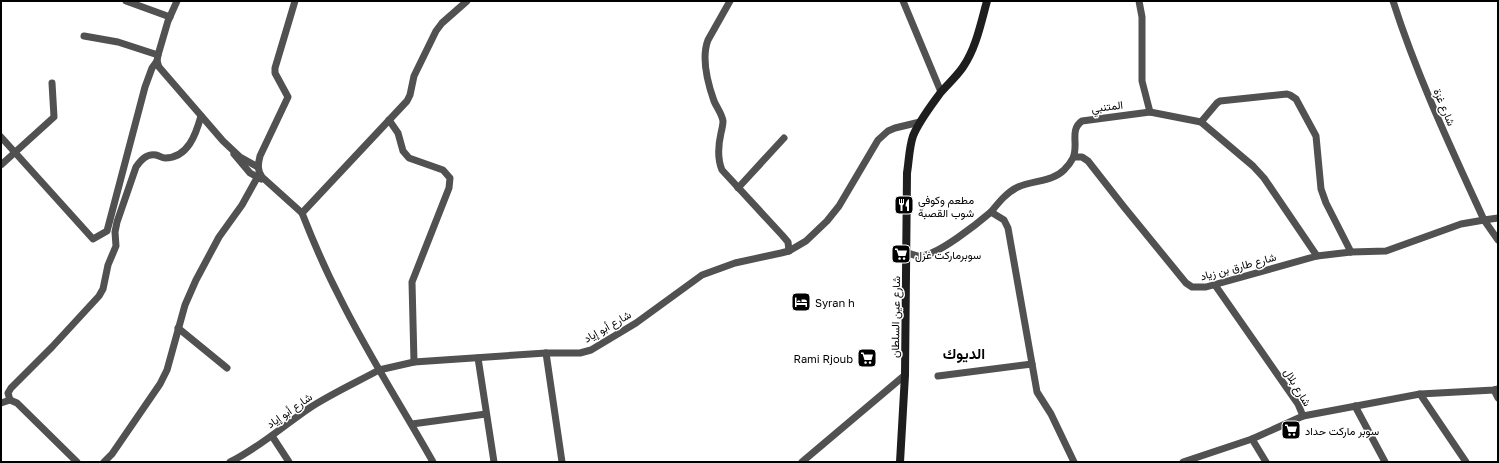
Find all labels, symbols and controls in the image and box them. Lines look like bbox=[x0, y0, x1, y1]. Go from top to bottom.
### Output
street label: شارع غزة bbox=[1430, 86, 1459, 129]
street label: المتنبي bbox=[1090, 98, 1124, 118]
place label: مطعم وكوفي شوب القصبة bbox=[918, 193, 974, 220]
restaurant icon: مطعم وكوفي شوب القصبة bbox=[893, 194, 915, 216]
supermarket icon: سوبرماركت غزل bbox=[890, 243, 912, 265]
place label: سوبرماركت غزل bbox=[915, 248, 982, 262]
street label: شارع طارق بن زياد bbox=[1199, 250, 1278, 284]
street label: شارع عين السلطان bbox=[888, 276, 904, 358]
hotel icon: Syran h bbox=[790, 291, 812, 313]
place label: Syran h bbox=[815, 296, 855, 309]
street label: شارع أبو إياد bbox=[581, 307, 634, 346]
district label: الديوك bbox=[943, 344, 985, 363]
supermarket icon: Rami Rjoub bbox=[856, 347, 878, 369]
place label: Rami Rjoub bbox=[794, 352, 853, 365]
street label: شارع بلال bbox=[1280, 366, 1314, 410]
street label: شارع أبو إياد bbox=[264, 389, 316, 432]
supermarket icon: سوبر ماركت حداد bbox=[1280, 419, 1302, 441]
place label: سوبر ماركت حداد bbox=[1305, 424, 1380, 438]

